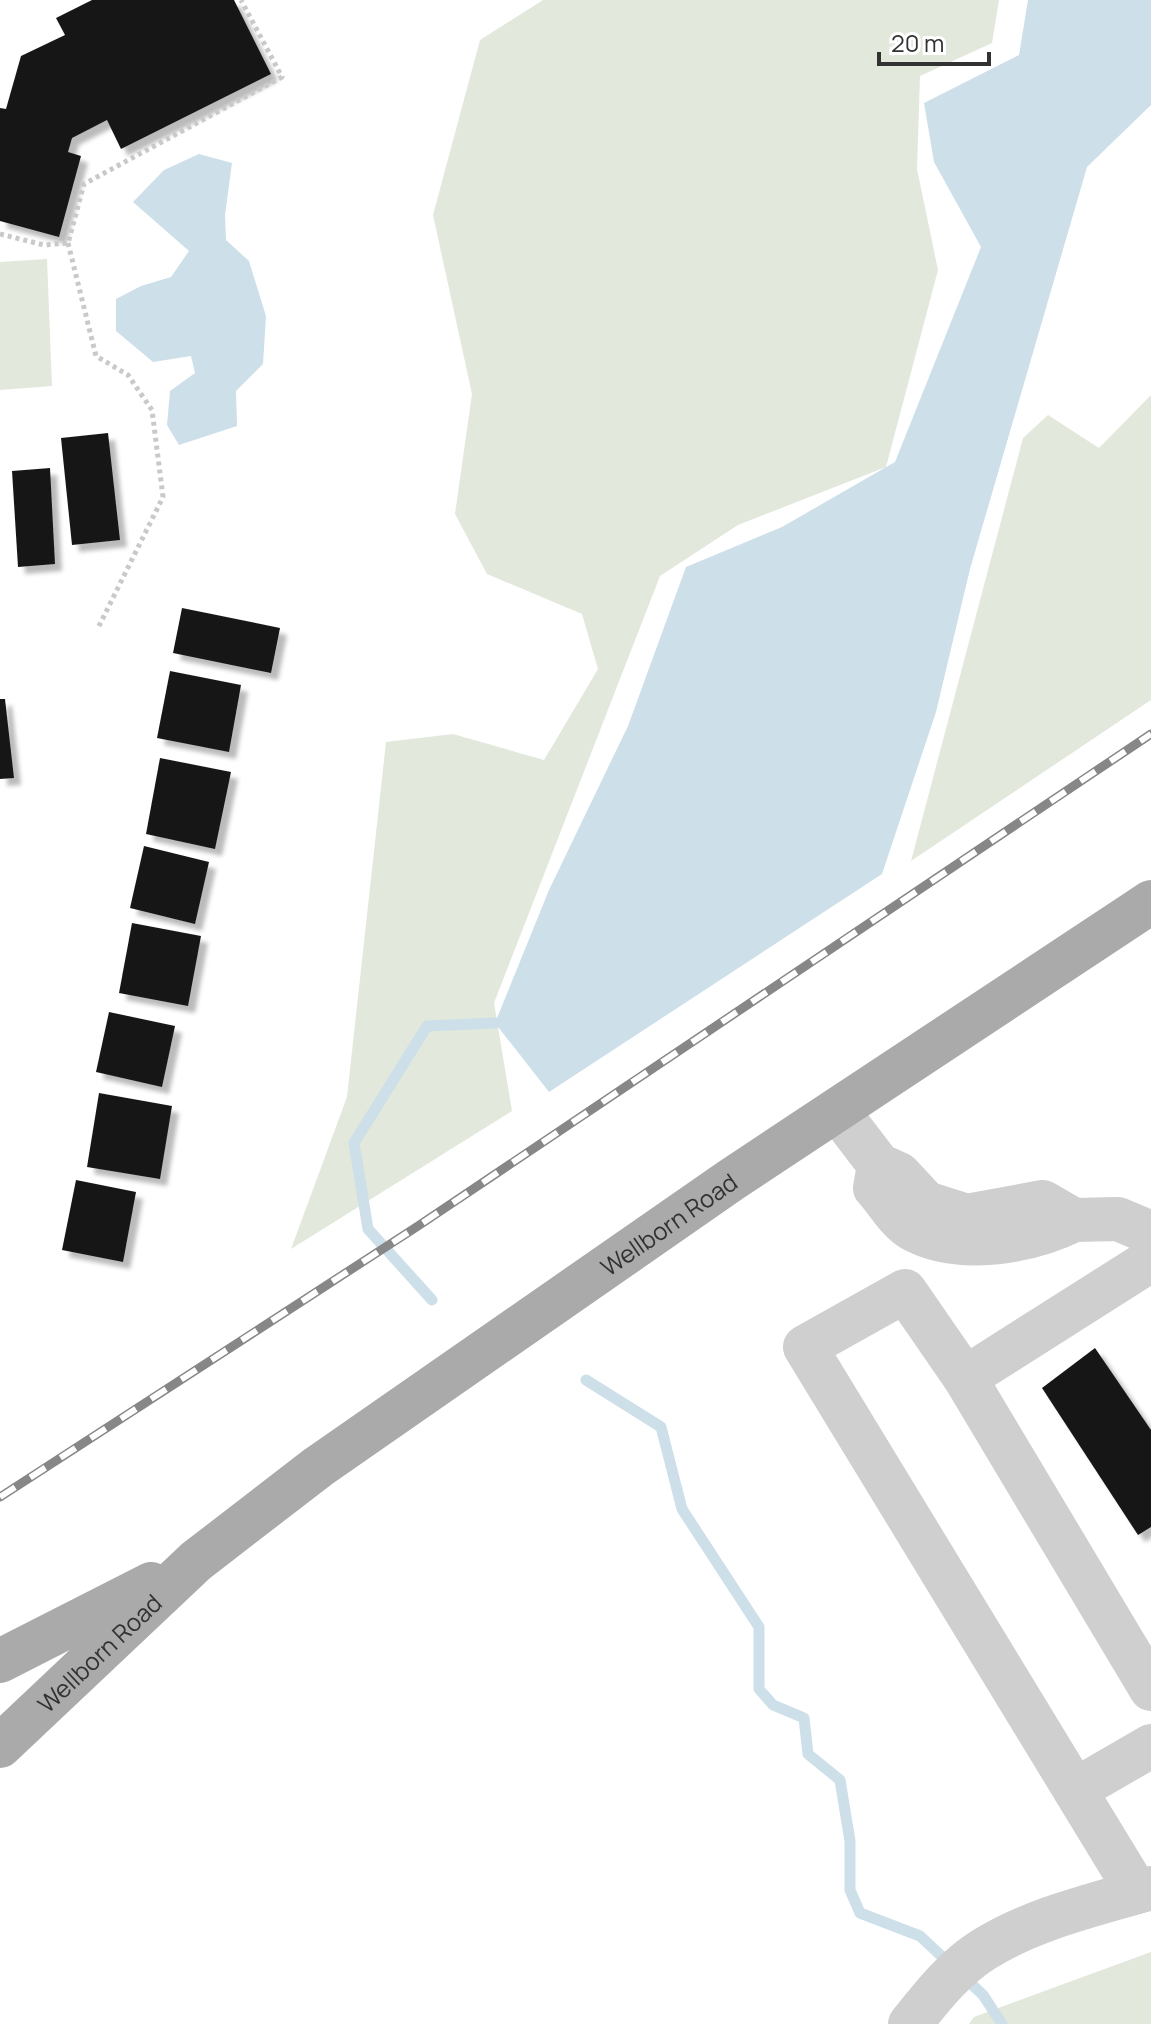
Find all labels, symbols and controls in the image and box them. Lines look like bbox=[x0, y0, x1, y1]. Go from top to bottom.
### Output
scale bar bbox=[879, 16, 989, 66]
text: 20 m bbox=[891, 26, 944, 59]
street label: Wellborn Road bbox=[593, 1165, 743, 1283]
street label: Wellborn Road bbox=[30, 1586, 168, 1719]

